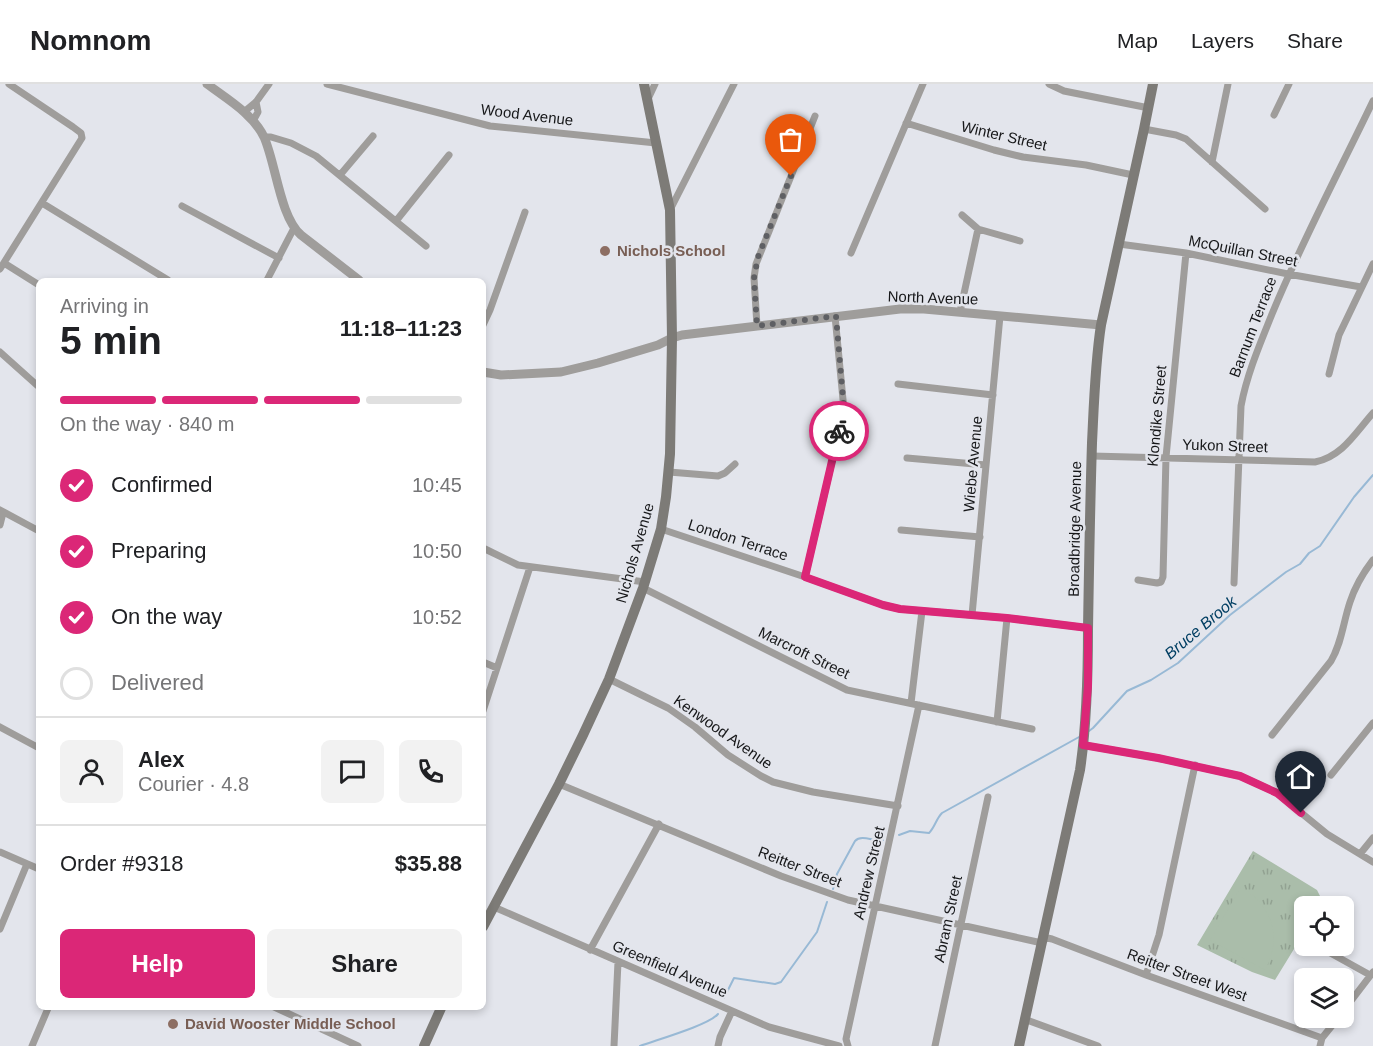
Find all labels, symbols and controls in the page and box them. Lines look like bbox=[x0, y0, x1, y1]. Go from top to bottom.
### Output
text: Nomnom bbox=[30, 25, 151, 56]
text: Map bbox=[1117, 29, 1158, 52]
text: Layers bbox=[1191, 29, 1254, 52]
text: Share bbox=[1287, 29, 1343, 52]
street label: Wood Avenue bbox=[480, 100, 574, 129]
pin bbox=[765, 114, 816, 176]
street label: Winter Street bbox=[960, 117, 1049, 154]
icon: bag bbox=[774, 123, 807, 156]
street label: McQuillan Street bbox=[1187, 232, 1300, 270]
place label: Nichols School bbox=[617, 242, 725, 259]
marker: Nichols School bbox=[598, 244, 612, 258]
street label: Barnum Terrace bbox=[1226, 274, 1280, 380]
street label: North Avenue bbox=[887, 287, 979, 308]
text: Arriving in bbox=[60, 295, 149, 317]
text: 11:18–11:23 bbox=[340, 316, 462, 341]
text: 5 min bbox=[60, 319, 162, 362]
street label: Klondike Street bbox=[1144, 364, 1169, 467]
courier bbox=[809, 401, 869, 461]
text: On the way · 840 m bbox=[60, 413, 235, 435]
icon: bike bbox=[823, 415, 856, 448]
street label: Wiebe Avenue bbox=[960, 415, 985, 513]
street label: Yukon Street bbox=[1182, 436, 1269, 456]
street label: Broadbridge Avenue bbox=[1065, 461, 1084, 597]
icon: check bbox=[60, 469, 93, 502]
text: Confirmed bbox=[111, 472, 212, 497]
text: 10:45 bbox=[412, 474, 462, 496]
street label: Nichols Avenue bbox=[612, 501, 657, 605]
street label: London Terrace bbox=[686, 515, 790, 564]
icon: check bbox=[60, 535, 93, 568]
text: Preparing bbox=[111, 538, 206, 563]
text: 10:50 bbox=[412, 540, 462, 562]
water label: Bruce Brook bbox=[1161, 592, 1240, 662]
icon: check bbox=[60, 601, 93, 634]
text: On the way bbox=[111, 604, 222, 629]
text: 10:52 bbox=[412, 606, 462, 628]
street label: Marcroft Street bbox=[756, 623, 853, 682]
text: Delivered bbox=[111, 670, 204, 695]
street label: Kenwood Avenue bbox=[671, 691, 776, 772]
button: person bbox=[60, 740, 123, 803]
button: chat bbox=[321, 740, 384, 803]
button: phone bbox=[399, 740, 462, 803]
text: Alex bbox=[138, 747, 184, 772]
pin bbox=[1275, 751, 1326, 813]
icon: home bbox=[1284, 760, 1317, 793]
text: Courier · 4.8 bbox=[138, 773, 249, 795]
street label: Andrew Street bbox=[850, 824, 888, 921]
street label: Reitter Street bbox=[756, 843, 845, 891]
text: Order #9318 bbox=[60, 851, 184, 876]
text: $35.88 bbox=[395, 851, 462, 876]
street label: Abram Street bbox=[930, 873, 965, 964]
map controls bbox=[1294, 896, 1354, 1028]
button: locate bbox=[1294, 896, 1354, 956]
button: Help bbox=[60, 929, 255, 998]
button: Share bbox=[267, 929, 462, 998]
street label: Greenfield Avenue bbox=[610, 937, 730, 1000]
street label: Reitter Street West bbox=[1125, 945, 1250, 1004]
button: layers bbox=[1294, 968, 1354, 1028]
place label: David Wooster Middle School bbox=[185, 1015, 396, 1032]
marker: David Wooster Middle School bbox=[166, 1017, 180, 1031]

